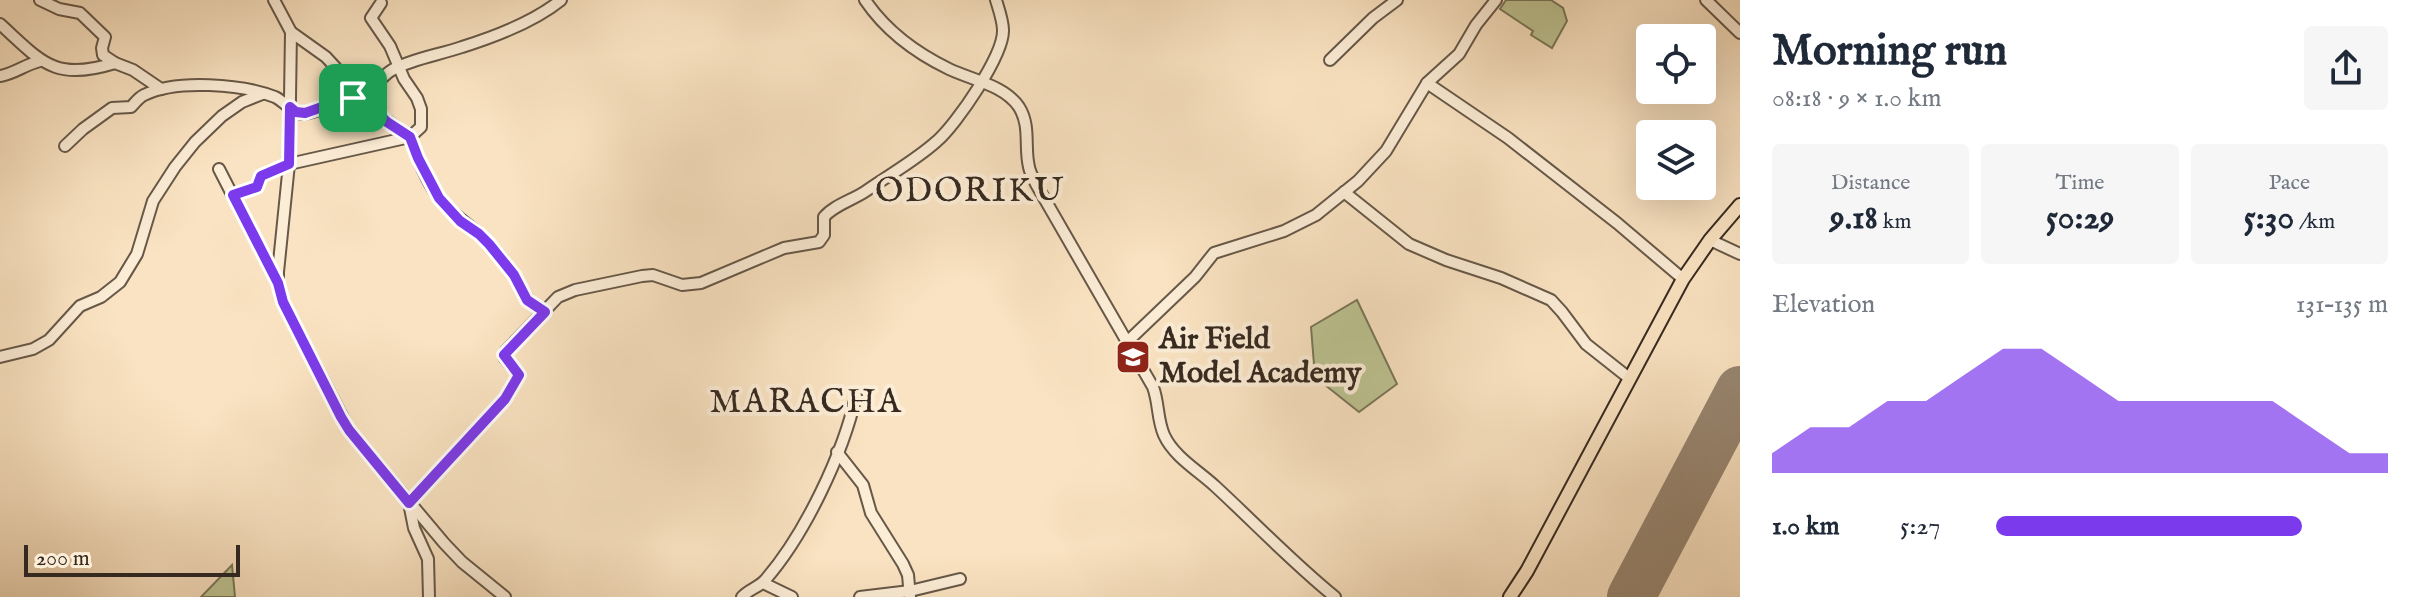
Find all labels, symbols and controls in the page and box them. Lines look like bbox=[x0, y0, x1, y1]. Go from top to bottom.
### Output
map controls bbox=[1636, 24, 1716, 200]
button: locate bbox=[1636, 24, 1716, 104]
text: Morning run bbox=[1772, 24, 2007, 80]
button: share bbox=[2304, 26, 2388, 110]
pin bbox=[319, 64, 387, 132]
icon: arrive bbox=[331, 76, 375, 120]
text: 08:18 · 9 × 1.0 km bbox=[1772, 82, 1942, 115]
button: layers bbox=[1636, 120, 1716, 200]
text: Distance bbox=[1831, 169, 1910, 197]
text: Time bbox=[2056, 169, 2104, 197]
text: Pace bbox=[2269, 169, 2310, 197]
district label: ODORIKU bbox=[875, 170, 1065, 213]
text: 9.18 bbox=[1830, 197, 1878, 240]
text: 50:29 bbox=[2046, 197, 2114, 240]
text: 5:30 bbox=[2243, 197, 2294, 240]
text: km bbox=[1878, 208, 1912, 236]
text: /km bbox=[2294, 208, 2335, 236]
text: Elevation bbox=[1772, 288, 1875, 321]
text: 131–135 m bbox=[2296, 288, 2388, 321]
place label: Air Field Model Academy bbox=[1158, 321, 1362, 393]
school or university icon: Air Field Model Academy bbox=[1114, 338, 1152, 376]
district label: MARACHA bbox=[709, 381, 903, 424]
text: 1.0 km bbox=[1772, 510, 1840, 543]
text: 5:27 bbox=[1900, 510, 1940, 543]
scale bar bbox=[24, 541, 240, 577]
text: 200 m bbox=[36, 545, 90, 573]

